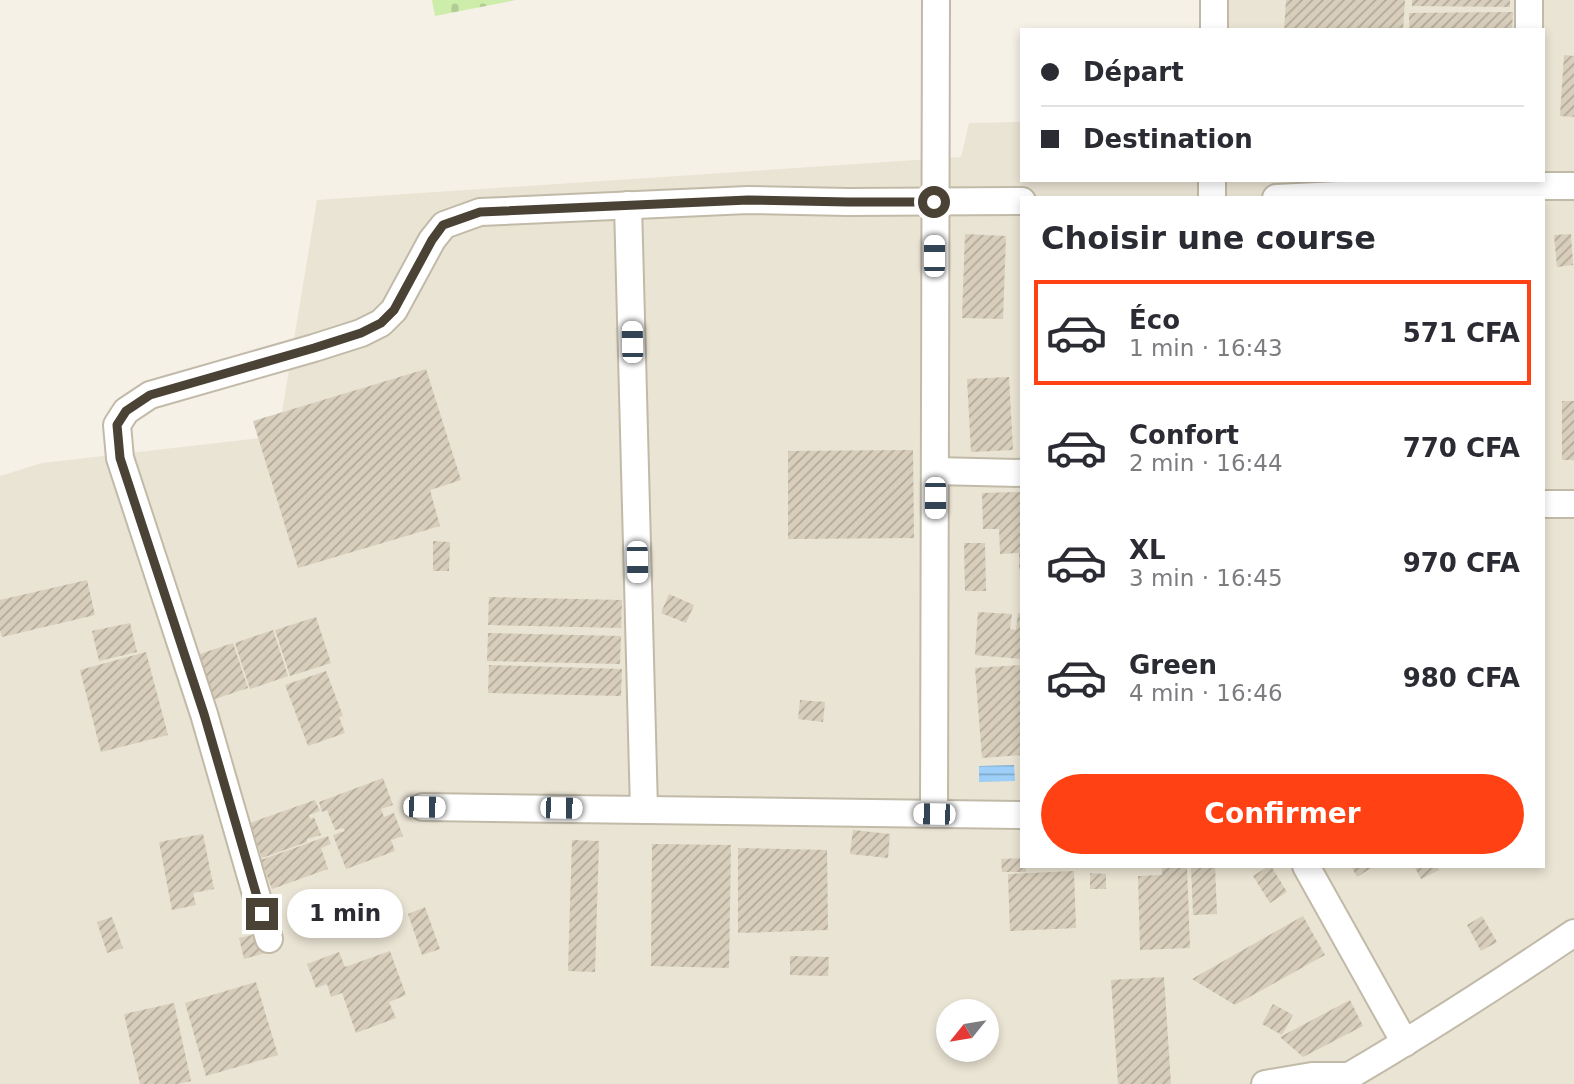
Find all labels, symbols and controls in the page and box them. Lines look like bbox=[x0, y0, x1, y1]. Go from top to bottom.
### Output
text: Départ bbox=[1083, 57, 1184, 87]
text: Destination bbox=[1083, 124, 1253, 154]
route start bbox=[918, 186, 950, 218]
text: Choisir une course bbox=[1041, 219, 1376, 257]
car bbox=[924, 235, 945, 277]
icon: car bbox=[1045, 301, 1108, 364]
text: Éco bbox=[1129, 305, 1180, 335]
text: 571 CFA bbox=[1403, 318, 1520, 348]
car bbox=[622, 321, 643, 363]
text: 1 min · 16:43 bbox=[1129, 335, 1283, 361]
icon: car bbox=[1045, 416, 1108, 479]
text: Confort bbox=[1129, 420, 1239, 450]
text: 770 CFA bbox=[1403, 433, 1520, 463]
text: 2 min · 16:44 bbox=[1129, 450, 1283, 476]
car bbox=[925, 477, 946, 519]
icon: car bbox=[1045, 531, 1108, 594]
text: XL bbox=[1129, 535, 1166, 565]
car bbox=[627, 541, 648, 583]
text: 970 CFA bbox=[1403, 548, 1520, 578]
text: 3 min · 16:45 bbox=[1129, 565, 1283, 591]
icon: car bbox=[1045, 646, 1108, 709]
text: Green bbox=[1129, 650, 1217, 680]
text: 980 CFA bbox=[1403, 663, 1520, 693]
text: 4 min · 16:46 bbox=[1129, 680, 1283, 706]
button: Confirmer bbox=[1041, 774, 1524, 854]
car bbox=[403, 796, 446, 818]
car bbox=[540, 797, 583, 819]
car bbox=[913, 803, 956, 825]
callout: 1 min bbox=[286, 890, 402, 939]
route end bbox=[246, 898, 278, 930]
text: 1 min bbox=[309, 900, 381, 926]
north arrow bbox=[936, 999, 999, 1062]
map controls bbox=[936, 999, 999, 1062]

